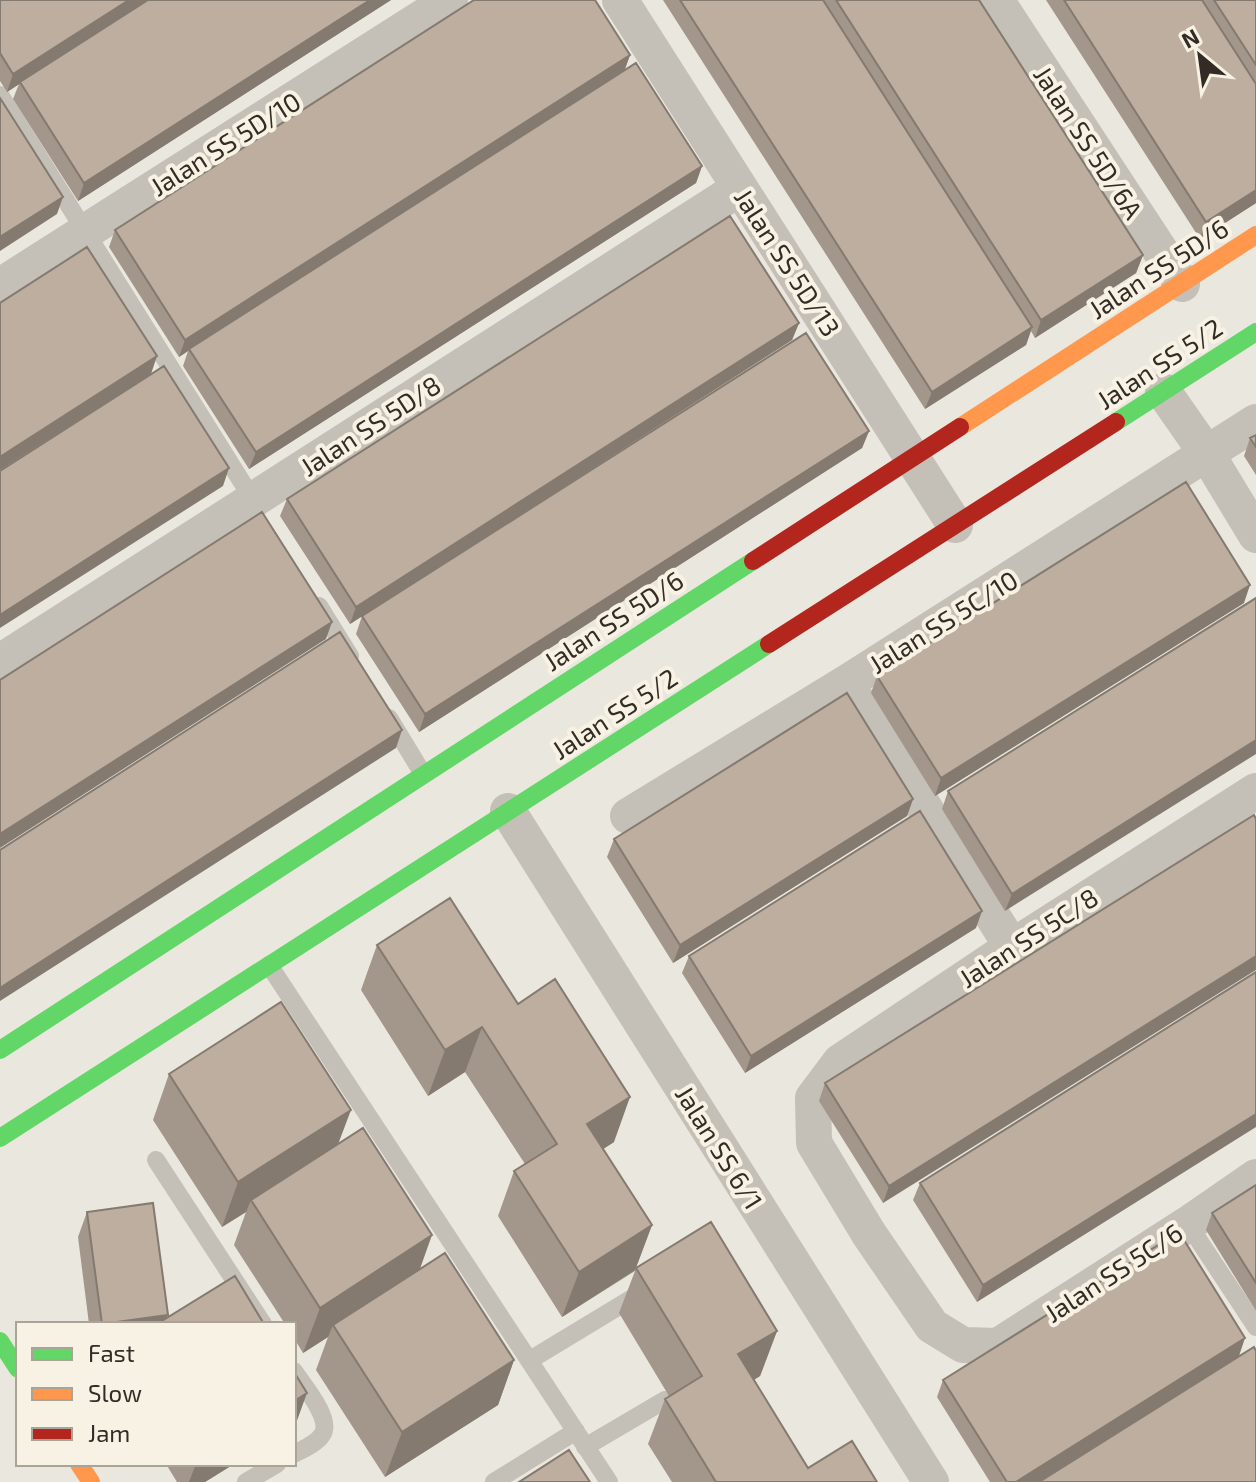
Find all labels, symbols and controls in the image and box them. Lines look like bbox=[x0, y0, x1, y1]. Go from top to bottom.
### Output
north arrow bbox=[1160, 16, 1240, 96]
text: N bbox=[1177, 22, 1203, 53]
street label: Jalan SS 5D/6A bbox=[1028, 60, 1150, 224]
street label: Jalan SS 5D/10 bbox=[144, 85, 306, 201]
street label: Jalan SS 5D/13 bbox=[729, 182, 847, 342]
street label: Jalan SS 5D/6 bbox=[1083, 211, 1233, 325]
street label: Jalan SS 5/2 bbox=[1091, 311, 1227, 415]
street label: Jalan SS 5D/8 bbox=[294, 368, 446, 482]
street label: Jalan SS 5D/6 bbox=[538, 563, 688, 677]
street label: Jalan SS 5C/10 bbox=[863, 563, 1023, 679]
street label: Jalan SS 5/2 bbox=[546, 661, 682, 765]
street label: Jalan SS 5C/8 bbox=[953, 881, 1103, 993]
street label: Jalan SS 6/1 bbox=[670, 1080, 770, 1214]
street label: Jalan SS 5C/6 bbox=[1038, 1216, 1188, 1328]
legend bbox=[16, 1322, 296, 1466]
text: Fast bbox=[88, 1338, 135, 1367]
text: Slow bbox=[88, 1378, 142, 1407]
text: Jam bbox=[88, 1418, 130, 1447]

